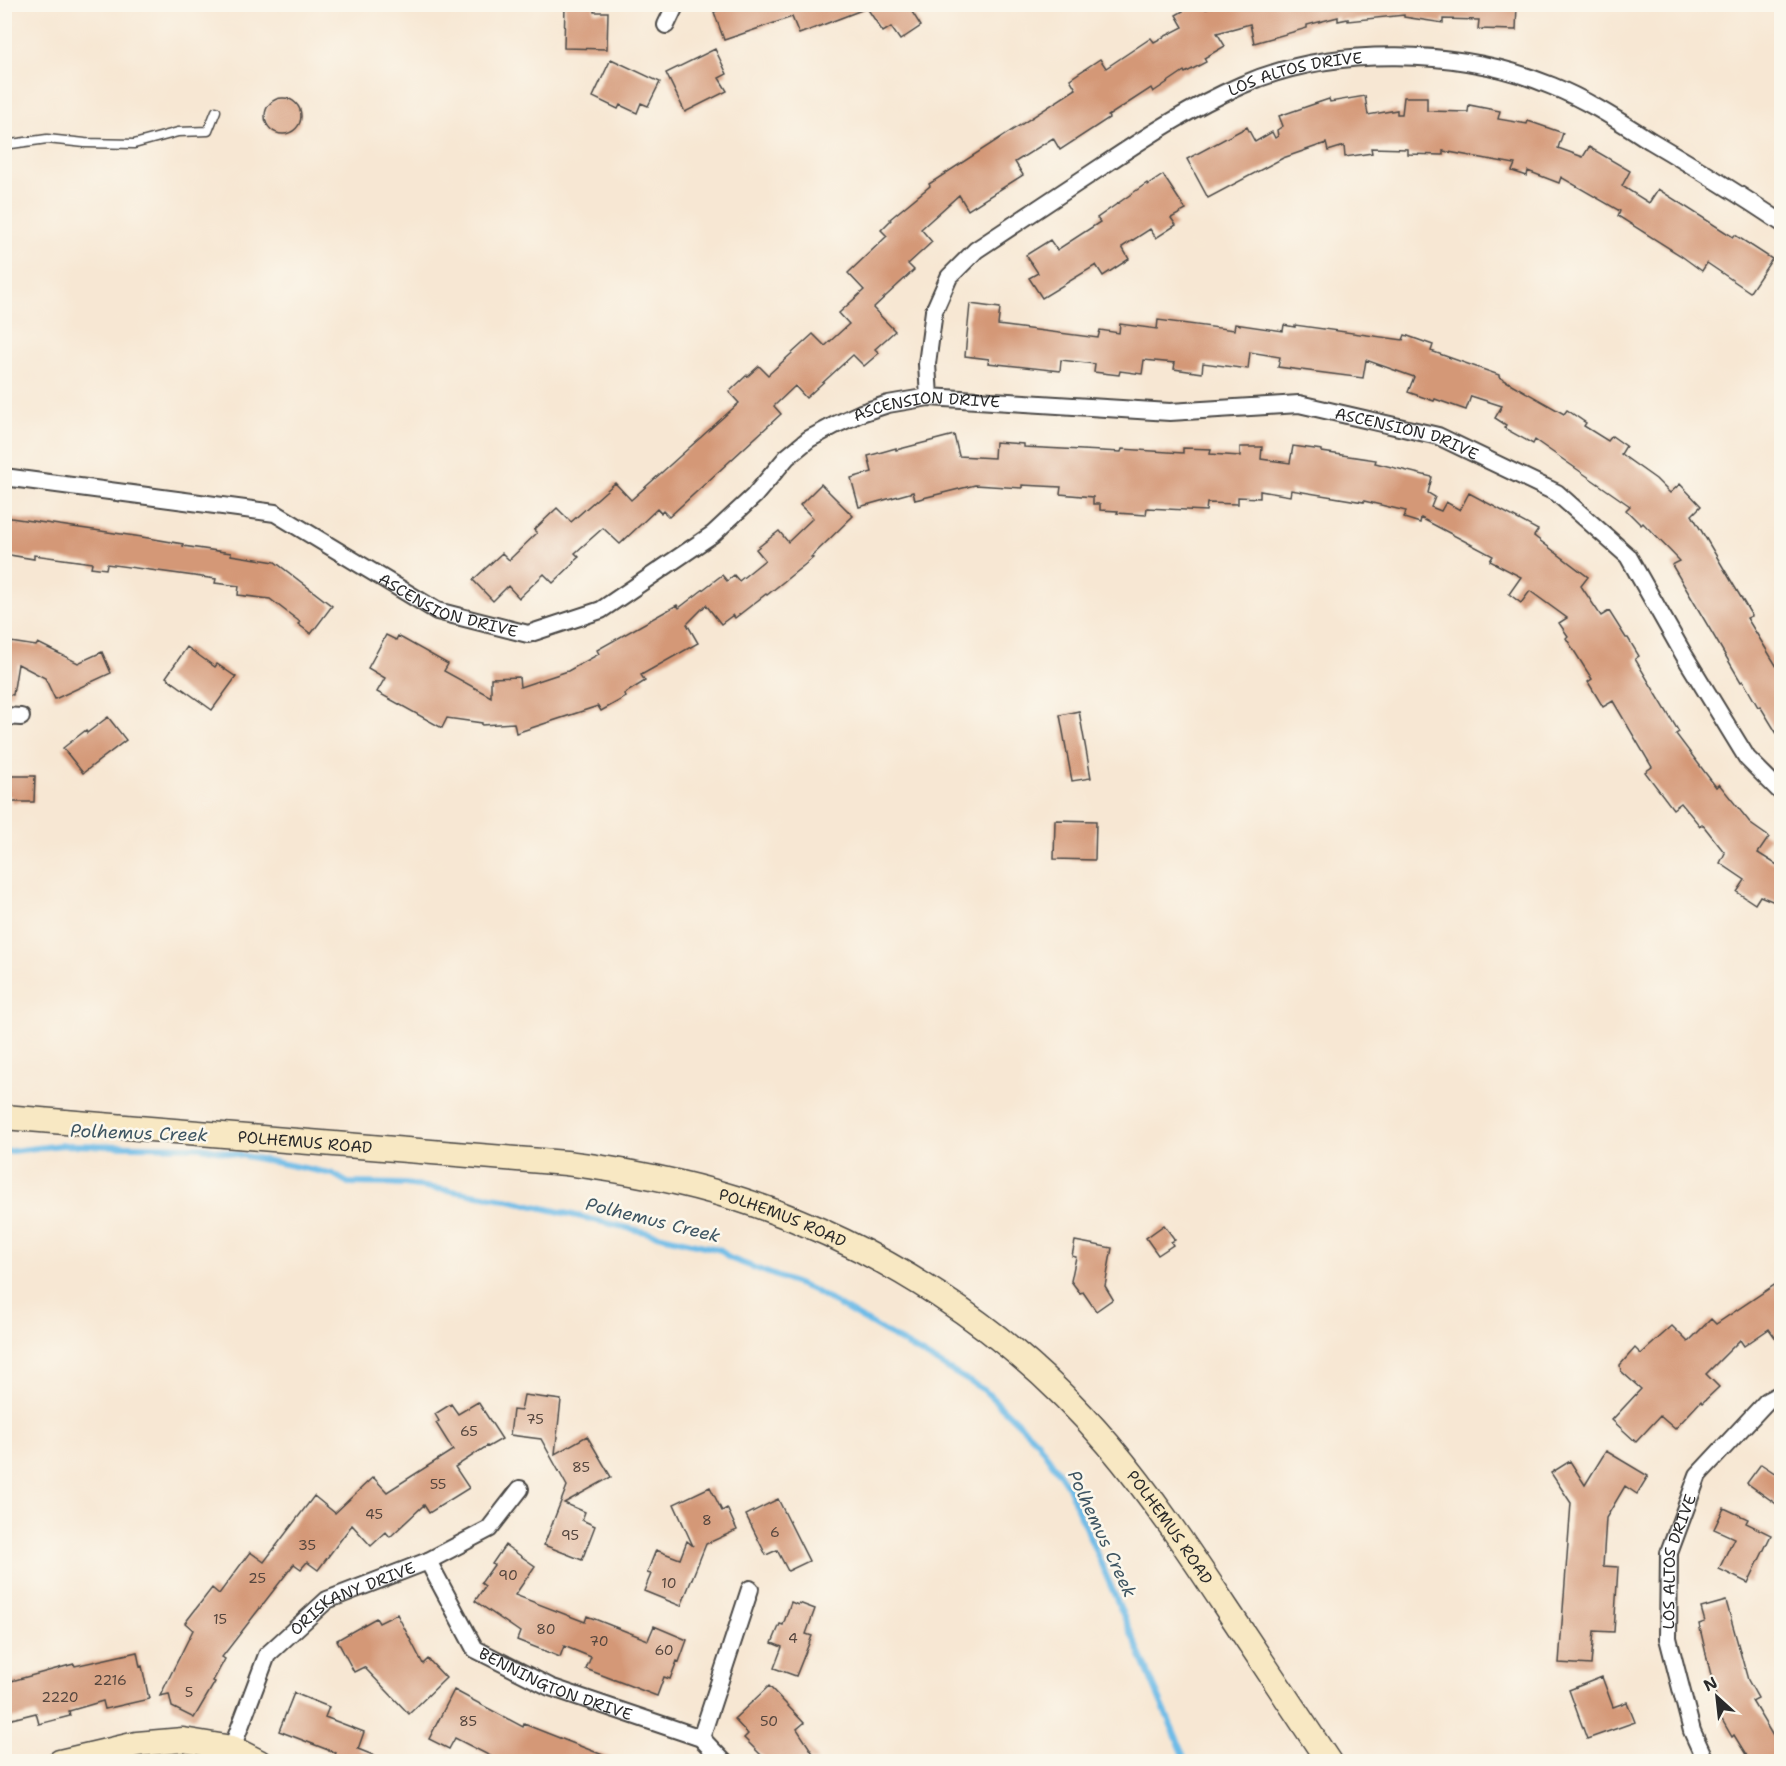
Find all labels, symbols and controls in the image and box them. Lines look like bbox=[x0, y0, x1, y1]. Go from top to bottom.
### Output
street label: LOS ALTOS DRIVE bbox=[1224, 47, 1363, 100]
street label: ASCENSION DRIVE bbox=[849, 386, 1001, 426]
street label: ASCENSION DRIVE bbox=[1333, 402, 1482, 464]
street label: ASCENSION DRIVE bbox=[375, 568, 520, 641]
water label: Polhemus Creek bbox=[70, 1119, 209, 1147]
street label: POLHEMUS ROAD bbox=[237, 1126, 373, 1158]
street label: POLHEMUS ROAD bbox=[716, 1183, 850, 1252]
water label: Polhemus Creek bbox=[583, 1192, 723, 1248]
house number: 75 bbox=[526, 1410, 544, 1428]
house number: 65 bbox=[460, 1422, 478, 1440]
house number: 85 bbox=[572, 1458, 590, 1476]
water label: Polhemus Creek bbox=[1062, 1466, 1142, 1602]
street label: POLHEMUS ROAD bbox=[1123, 1466, 1218, 1588]
house number: 55 bbox=[430, 1475, 446, 1493]
street label: LOS ALTOS DRIVE bbox=[1658, 1491, 1701, 1629]
house number: 45 bbox=[365, 1505, 383, 1523]
house number: 8 bbox=[702, 1511, 712, 1529]
house number: 6 bbox=[770, 1523, 780, 1541]
house number: 95 bbox=[561, 1526, 579, 1544]
house number: 35 bbox=[298, 1536, 316, 1554]
street label: ORISKANY DRIVE bbox=[285, 1557, 418, 1640]
house number: 90 bbox=[498, 1566, 518, 1584]
house number: 25 bbox=[248, 1569, 266, 1587]
house number: 10 bbox=[661, 1574, 677, 1592]
house number: 15 bbox=[213, 1610, 227, 1628]
house number: 80 bbox=[536, 1620, 556, 1638]
house number: 4 bbox=[788, 1629, 798, 1647]
house number: 70 bbox=[589, 1632, 609, 1650]
house number: 60 bbox=[654, 1641, 674, 1659]
street label: BENNINGTON DRIVE bbox=[475, 1642, 635, 1725]
north arrow bbox=[1687, 1667, 1747, 1727]
house number: 2216 bbox=[93, 1671, 127, 1689]
text: N bbox=[1700, 1672, 1721, 1696]
house number: 5 bbox=[185, 1683, 193, 1701]
house number: 2220 bbox=[41, 1688, 79, 1706]
house number: 85 bbox=[459, 1712, 477, 1730]
house number: 50 bbox=[760, 1712, 778, 1730]

